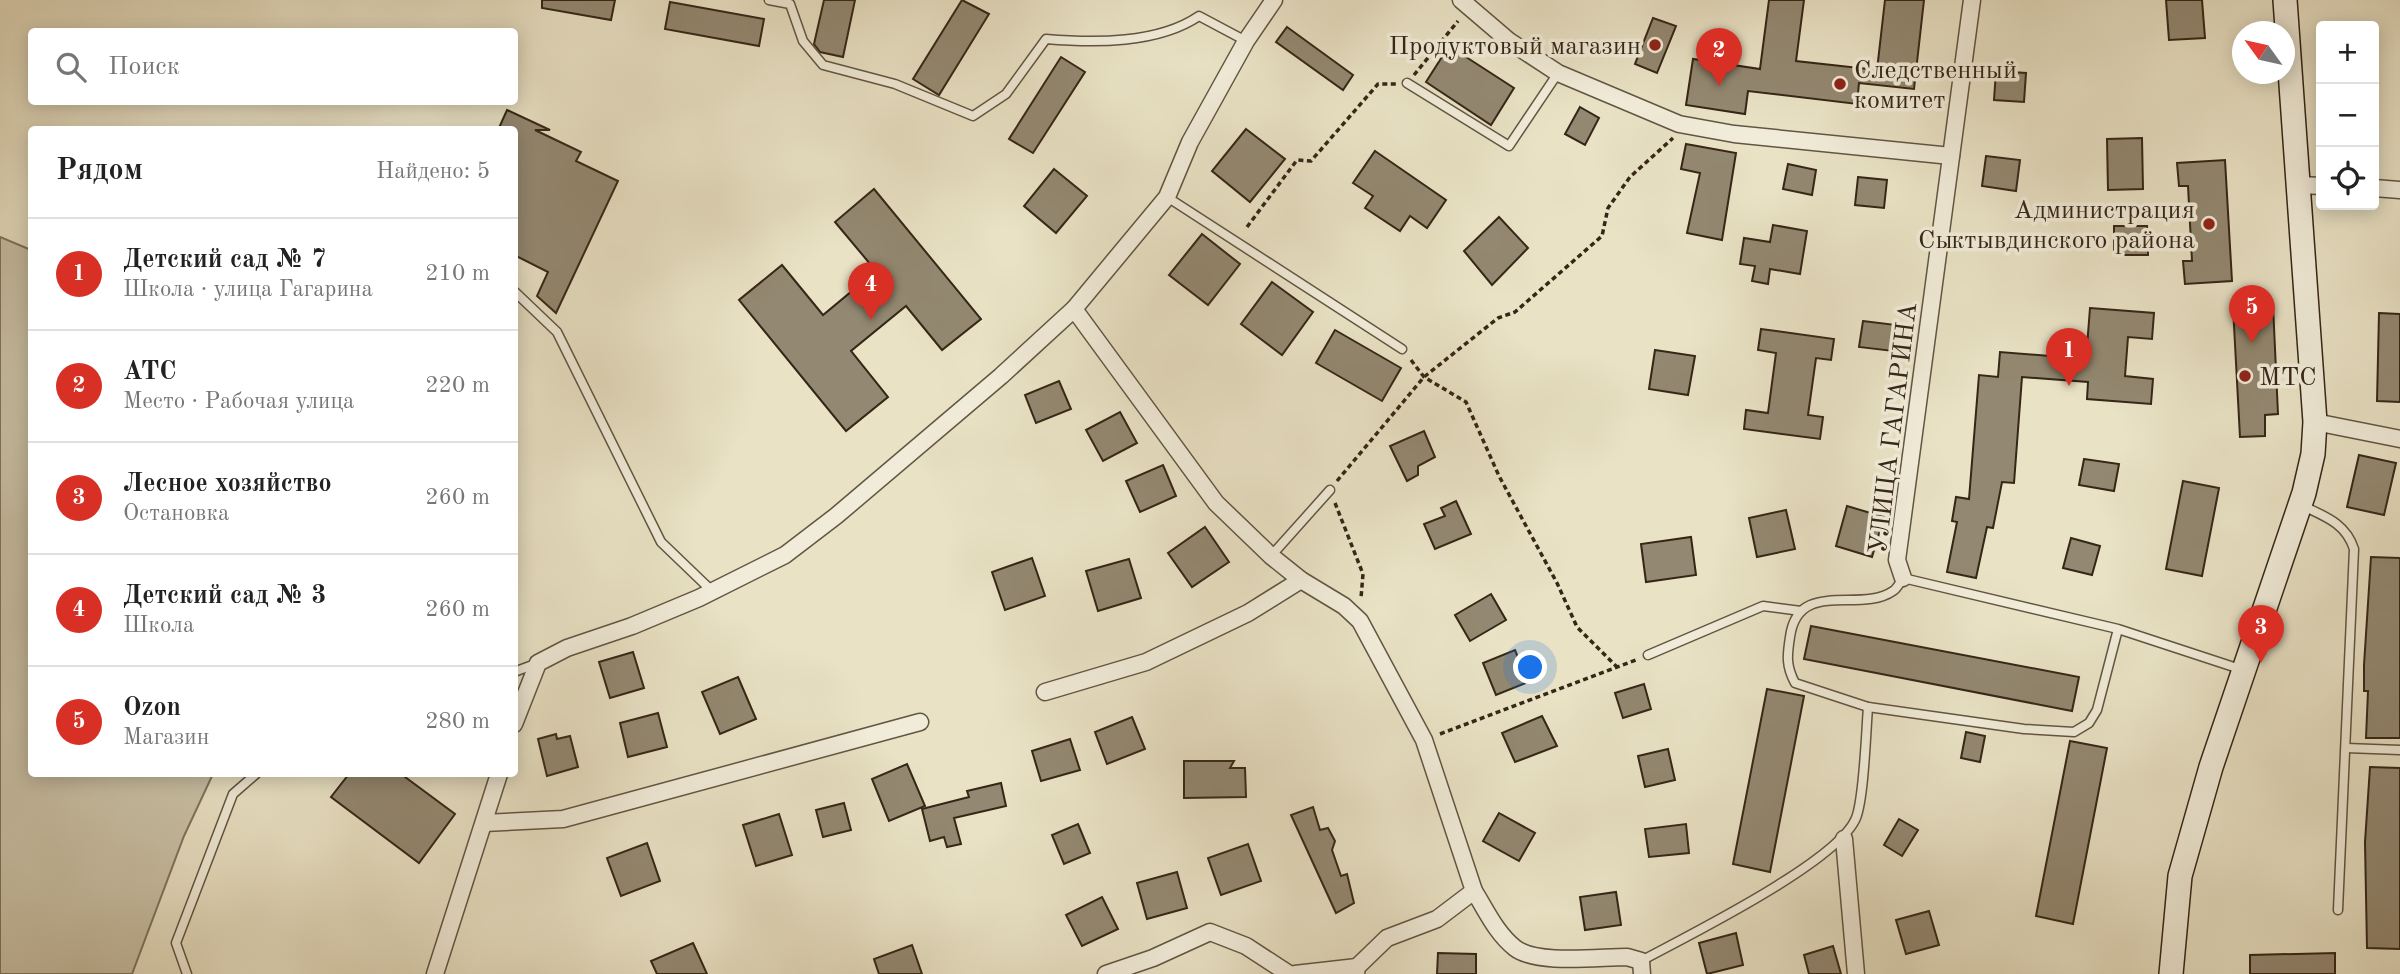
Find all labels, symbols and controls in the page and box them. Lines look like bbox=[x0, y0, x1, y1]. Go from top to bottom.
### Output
north arrow bbox=[2232, 21, 2295, 84]
map controls bbox=[2316, 21, 2379, 210]
button: + bbox=[2316, 21, 2379, 84]
search box bbox=[28, 28, 518, 105]
pin: 2 bbox=[1696, 28, 1742, 86]
place label: Продуктовый магазин bbox=[1389, 34, 1641, 60]
marker: Продуктовый магазин bbox=[1647, 37, 1663, 53]
icon: search bbox=[52, 48, 90, 86]
text: Поиск bbox=[108, 54, 180, 80]
place label: Следственный комитет bbox=[1854, 58, 2017, 114]
marker: Следственный комитет bbox=[1832, 76, 1848, 92]
button: − bbox=[2316, 84, 2379, 147]
button: locate bbox=[2316, 147, 2379, 210]
text: Рядом bbox=[56, 156, 143, 186]
text: Найдено: 5 bbox=[376, 160, 490, 183]
place label: Администрация Сыктывдинского района bbox=[1918, 198, 2195, 254]
marker: Администрация Сыктывдинского района bbox=[2201, 216, 2217, 232]
text: Детский сад № 7 bbox=[123, 247, 326, 273]
text: 1 bbox=[72, 262, 86, 285]
text: 210 m bbox=[425, 262, 490, 285]
pin: 4 bbox=[848, 262, 894, 320]
text: Школа · улица Гагарина bbox=[123, 278, 373, 301]
pin: 5 bbox=[2229, 285, 2275, 343]
street label: УЛИЦА ГАГАРИНА bbox=[1866, 301, 1922, 555]
pin: 1 bbox=[2046, 328, 2092, 386]
text: АТС bbox=[123, 359, 176, 385]
place label: МТС bbox=[2259, 365, 2317, 391]
marker: МТС bbox=[2237, 368, 2253, 384]
text: 2 bbox=[72, 374, 86, 397]
text: 220 m bbox=[425, 374, 490, 397]
text: Место · Рабочая улица bbox=[123, 390, 354, 413]
text: Лесное хозяйство bbox=[123, 471, 332, 497]
text: 3 bbox=[72, 486, 86, 509]
text: 260 m bbox=[425, 486, 490, 509]
text: Остановка bbox=[123, 502, 229, 525]
text: Детский сад № 3 bbox=[123, 583, 326, 609]
text: 4 bbox=[72, 598, 86, 621]
text: 260 m bbox=[425, 598, 490, 621]
pin: 3 bbox=[2238, 605, 2284, 663]
text: Школа bbox=[123, 614, 194, 637]
your location bbox=[1513, 650, 1547, 684]
text: Ozon bbox=[123, 695, 181, 721]
text: 5 bbox=[72, 710, 86, 733]
text: 280 m bbox=[425, 710, 490, 733]
text: Магазин bbox=[123, 726, 209, 749]

